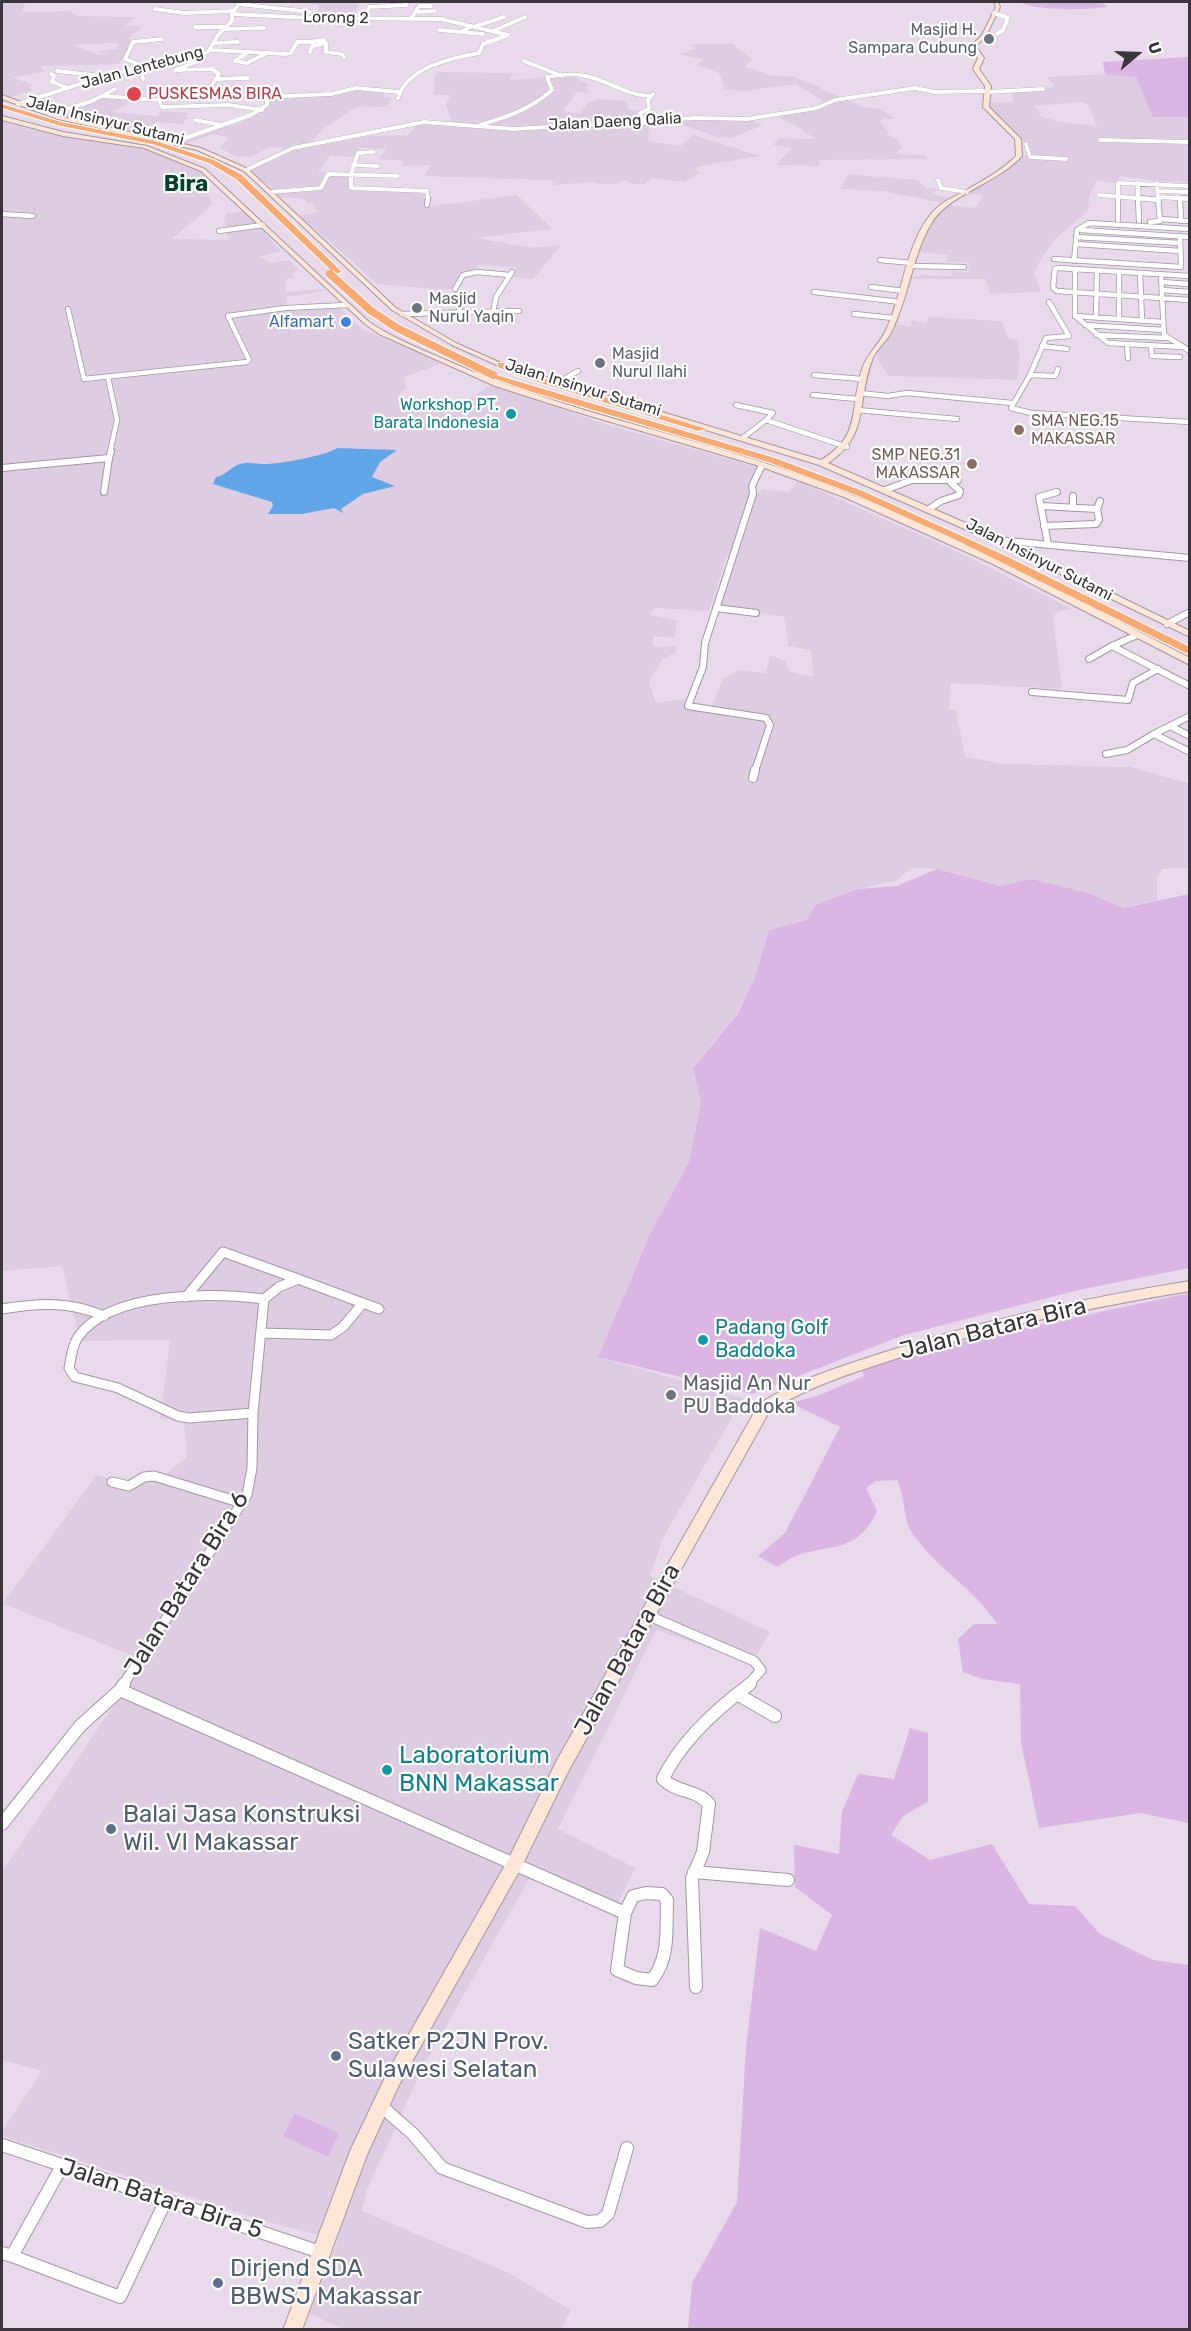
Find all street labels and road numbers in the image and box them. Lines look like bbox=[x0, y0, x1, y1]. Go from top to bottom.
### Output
street label: Lorong 2 bbox=[303, 8, 369, 28]
street label: Jalan Lentebung bbox=[79, 42, 205, 94]
street label: Jalan Insinyur Sutami bbox=[24, 92, 186, 150]
street label: Jalan Daeng Qalia bbox=[548, 109, 682, 135]
street label: Jalan Insinyur Sutami bbox=[503, 355, 663, 421]
street label: Jalan Insinyur Sutami bbox=[962, 515, 1116, 605]
street label: Jalan Batara Bira bbox=[896, 1292, 1090, 1366]
street label: Jalan Batara Bira 6 bbox=[119, 1486, 255, 1682]
street label: Jalan Batara Bira bbox=[569, 1559, 687, 1741]
street label: Jalan Batara Bira 5 bbox=[56, 2153, 266, 2245]

